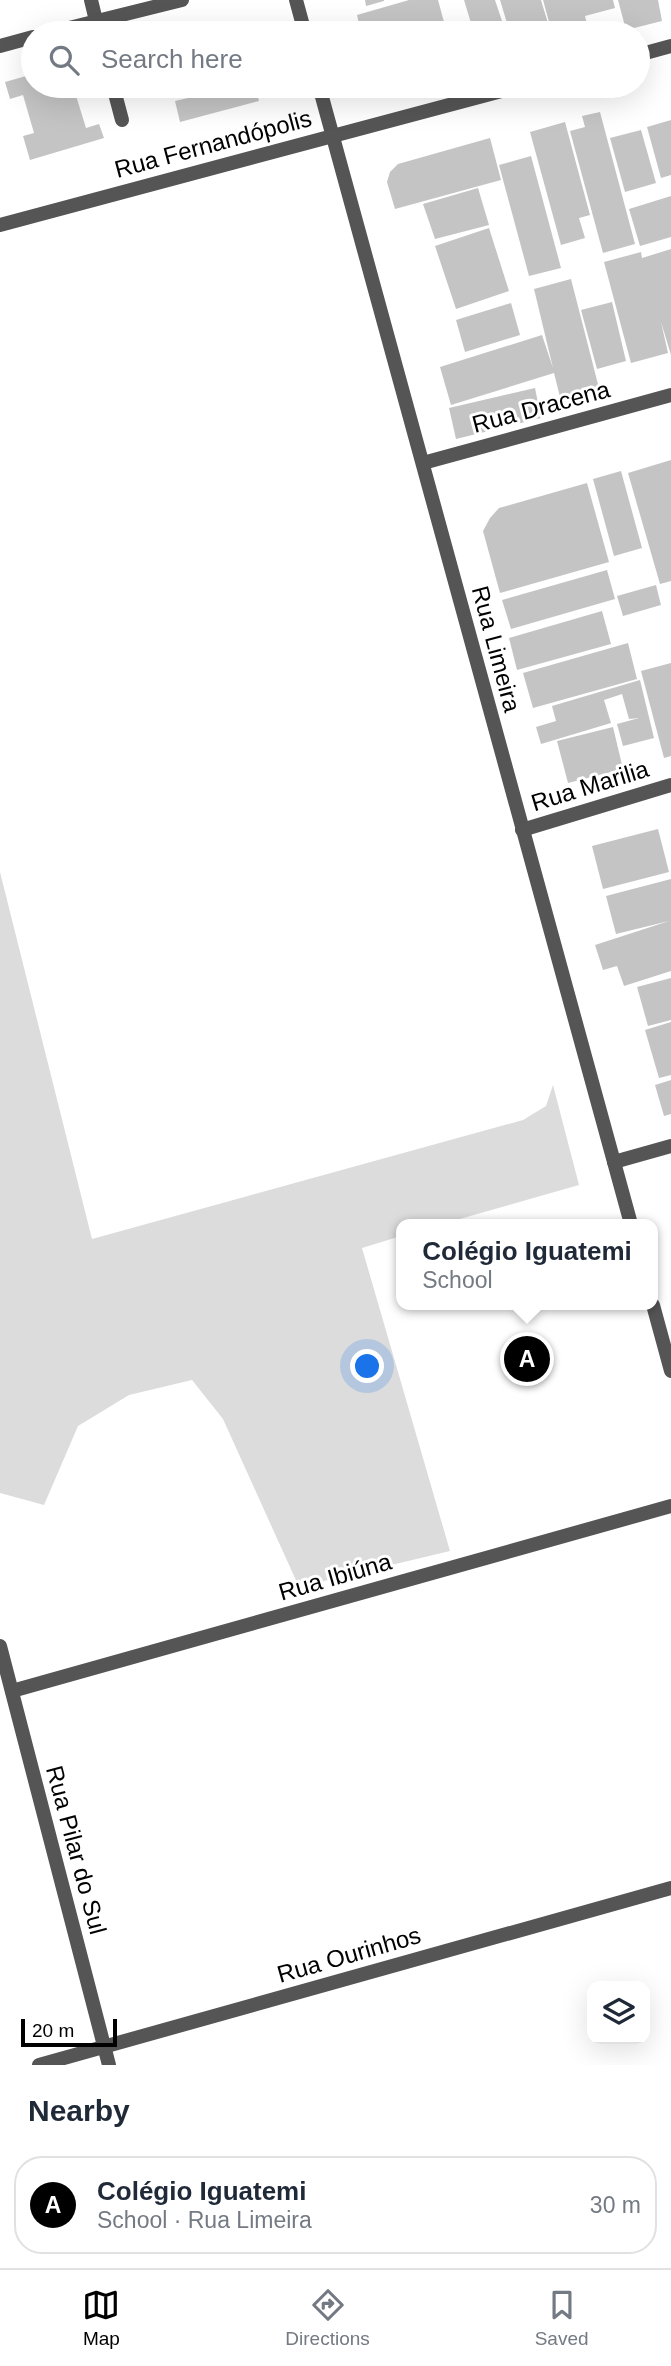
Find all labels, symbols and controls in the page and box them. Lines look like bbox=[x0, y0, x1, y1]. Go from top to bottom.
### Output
search box bbox=[21, 21, 650, 98]
icon: search bbox=[45, 41, 83, 79]
text: Search here bbox=[101, 44, 243, 74]
street label: Rua Fernandópolis bbox=[111, 104, 314, 183]
street label: Rua Dracena bbox=[469, 375, 613, 438]
street label: Rua Limeira bbox=[467, 583, 526, 715]
street label: Rua Marilia bbox=[528, 755, 652, 816]
popup bbox=[396, 1219, 658, 1310]
text: Colégio Iguatemi bbox=[422, 1236, 632, 1266]
text: School bbox=[422, 1267, 493, 1293]
pin: A bbox=[504, 1333, 550, 1385]
your location bbox=[350, 1349, 384, 1383]
street label: Rua Ibiúna bbox=[275, 1547, 395, 1605]
street label: Rua Pilar do Sul bbox=[41, 1763, 112, 1937]
street label: Rua Ourinhos bbox=[274, 1921, 424, 1988]
map controls bbox=[587, 1981, 650, 2044]
button: layers bbox=[587, 1981, 650, 2044]
scale bar bbox=[21, 2016, 117, 2048]
text: 20 m bbox=[32, 2020, 74, 2041]
text: Nearby bbox=[28, 2094, 130, 2127]
text: Colégio Iguatemi bbox=[97, 2176, 306, 2206]
text: A bbox=[45, 2192, 61, 2218]
text: 30 m bbox=[590, 2192, 641, 2218]
text: School · Rua Limeira bbox=[97, 2207, 312, 2233]
tab: Map bbox=[82, 2286, 120, 2350]
tab: Directions bbox=[285, 2286, 370, 2350]
tab: Saved bbox=[535, 2286, 589, 2350]

